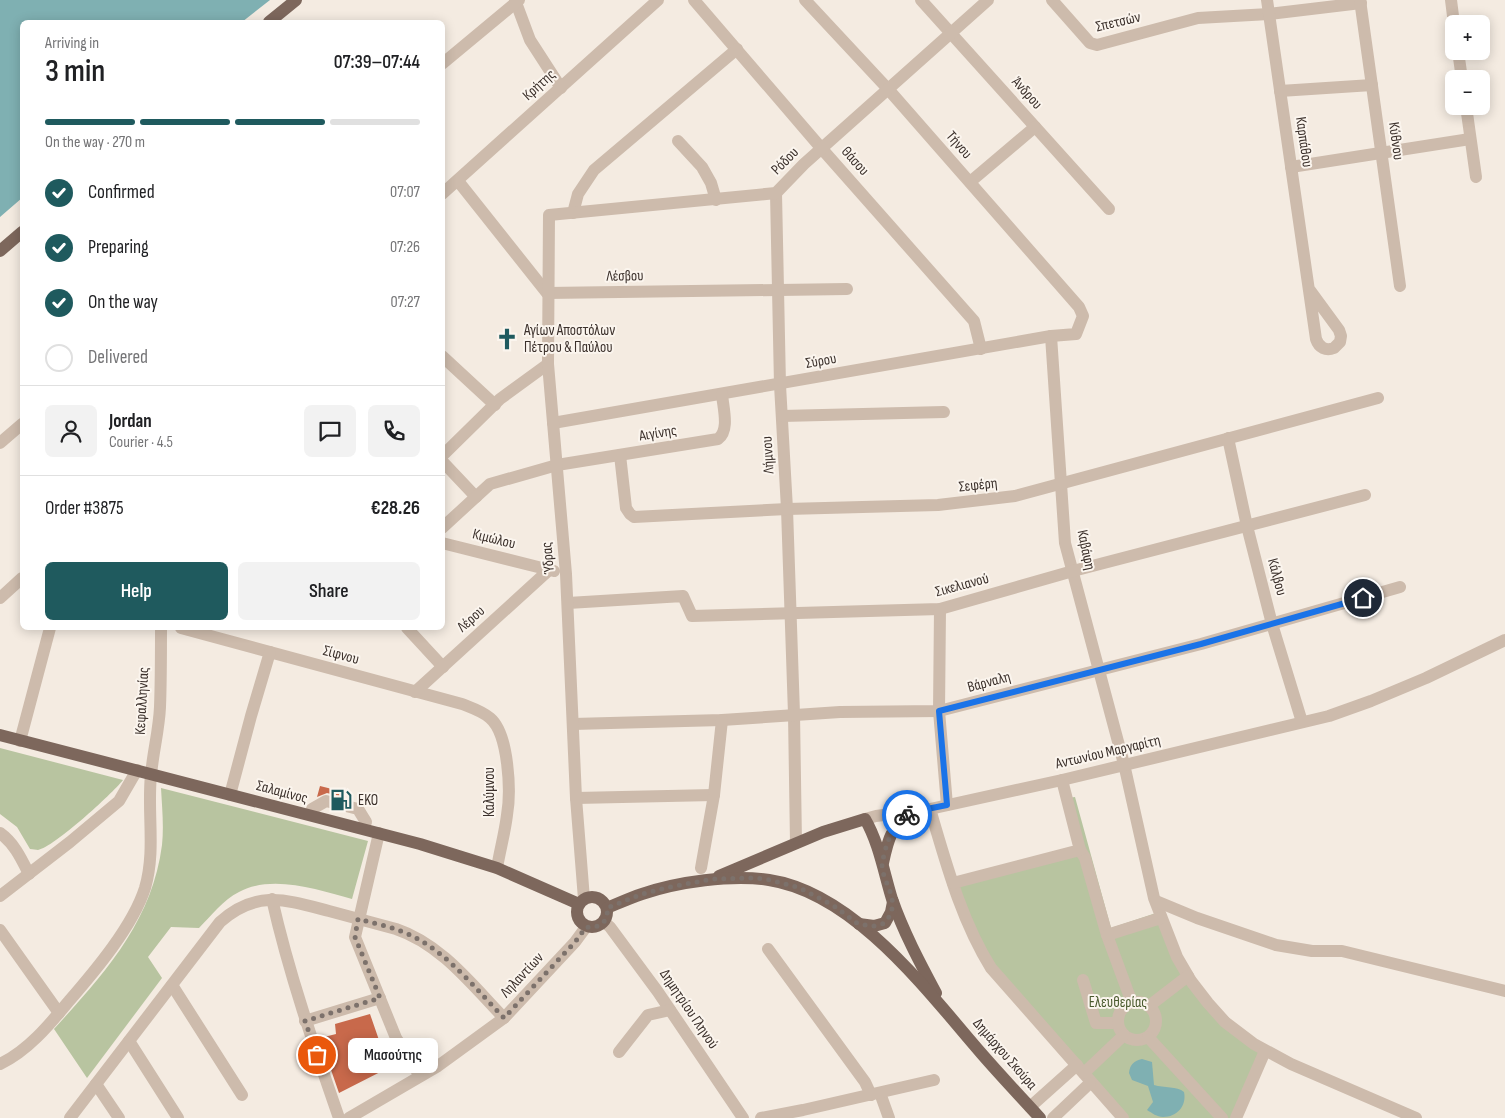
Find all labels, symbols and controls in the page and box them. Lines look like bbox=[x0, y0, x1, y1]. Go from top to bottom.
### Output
street label: Σπετσών bbox=[1094, 8, 1142, 36]
map controls bbox=[1445, 15, 1490, 115]
button: + bbox=[1445, 15, 1490, 60]
text: Arriving in bbox=[45, 34, 99, 53]
text: 07:39–07:44 bbox=[334, 51, 420, 74]
text: 3 min bbox=[45, 52, 105, 91]
street label: Κρήτης bbox=[519, 65, 560, 105]
button: − bbox=[1445, 70, 1490, 115]
street label: Άνδρου bbox=[1007, 73, 1047, 113]
street label: Καρπάθου bbox=[1291, 115, 1317, 169]
street label: Κύθνου bbox=[1384, 121, 1408, 161]
street label: Τήνου bbox=[942, 127, 976, 163]
text: On the way · 270 m bbox=[45, 133, 145, 152]
street label: Θάσου bbox=[837, 142, 873, 180]
street label: Ρόδου bbox=[767, 143, 803, 179]
icon: check bbox=[45, 179, 73, 207]
text: Confirmed bbox=[88, 181, 155, 204]
text: 07:07 bbox=[390, 183, 420, 202]
icon: check bbox=[45, 234, 73, 262]
text: Preparing bbox=[88, 236, 149, 259]
text: 07:26 bbox=[390, 238, 420, 257]
street label: Λέσβου bbox=[605, 266, 644, 286]
icon: check bbox=[45, 289, 73, 317]
text: On the way bbox=[88, 291, 158, 314]
text: 07:27 bbox=[391, 293, 420, 312]
place label: Αγίων Αποστόλων Πέτρου & Παύλου bbox=[523, 321, 615, 357]
church icon: Αγίων Αποστόλων Πέτρου & Παύλου bbox=[494, 326, 520, 352]
text: Delivered bbox=[88, 346, 148, 369]
street label: Σύρου bbox=[804, 349, 838, 373]
button: person bbox=[45, 405, 97, 457]
button: chat bbox=[304, 405, 356, 457]
button: phone bbox=[368, 405, 420, 457]
text: Jordan bbox=[109, 410, 152, 433]
street label: Αιγίνης bbox=[637, 421, 678, 445]
text: Courier · 4.5 bbox=[109, 433, 173, 452]
street label: Λήμνου bbox=[758, 436, 779, 475]
street label: Σεφέρη bbox=[958, 474, 998, 496]
text: Order #3875 bbox=[45, 497, 124, 520]
text: €28.26 bbox=[371, 497, 420, 520]
street label: Κιμώλου bbox=[470, 524, 518, 554]
street label: Καβάφη bbox=[1072, 528, 1100, 572]
street label: Ύδρας bbox=[537, 541, 559, 576]
street label: Κάλβου bbox=[1263, 556, 1291, 598]
button: Help bbox=[45, 562, 228, 620]
button: Share bbox=[238, 562, 420, 620]
street label: Σικελιανού bbox=[933, 569, 991, 601]
pin bbox=[1342, 577, 1384, 619]
icon: home bbox=[1349, 584, 1377, 612]
street label: Λέρου bbox=[453, 602, 489, 637]
street label: Σίφνου bbox=[321, 641, 361, 669]
street label: Κεφαλληνίας bbox=[131, 667, 153, 735]
street label: Βάρναλη bbox=[965, 667, 1013, 697]
street label: Αντωνίου Μαργαρίτη bbox=[1053, 731, 1162, 774]
street label: Καλύμνου bbox=[480, 767, 499, 817]
street label: Σαλαμίνος bbox=[254, 776, 310, 808]
fuel station icon: EKO bbox=[328, 787, 354, 813]
courier bbox=[882, 790, 932, 840]
place label: EKO bbox=[358, 791, 378, 810]
icon: bike bbox=[893, 801, 921, 829]
street label: Ληλαντίων bbox=[496, 948, 548, 1002]
street label: Δημητρίου Γληνού bbox=[655, 966, 723, 1052]
park label: Ελευθερίας bbox=[1089, 993, 1147, 1012]
street label: Δημάρχου Σκούρα bbox=[969, 1014, 1042, 1094]
pin bbox=[296, 1034, 338, 1076]
callout: Μασούτης bbox=[347, 1038, 437, 1072]
icon: bag bbox=[303, 1041, 331, 1069]
text: Μασούτης bbox=[364, 1046, 422, 1065]

